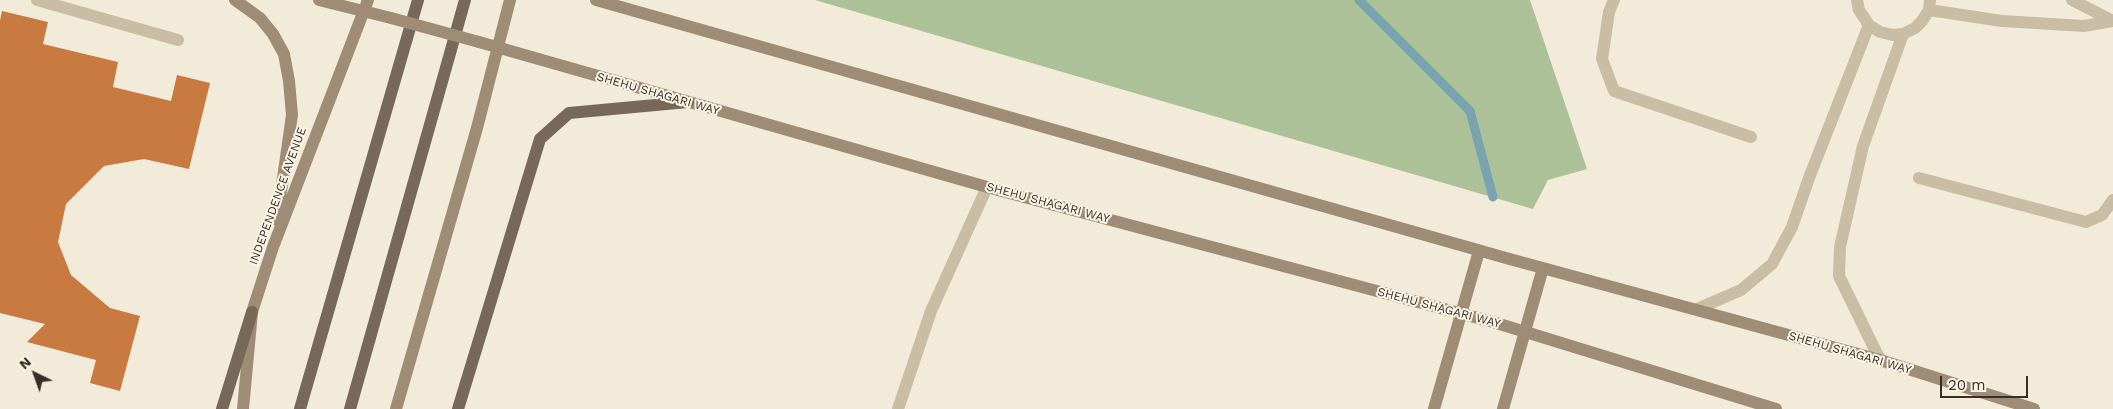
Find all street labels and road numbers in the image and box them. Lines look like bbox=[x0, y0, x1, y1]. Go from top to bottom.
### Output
street label: SHEHU SHAGARI WAY bbox=[595, 70, 721, 118]
street label: INDEPENDENCE AVENUE bbox=[246, 125, 310, 267]
street label: SHEHU SHAGARI WAY bbox=[985, 180, 1111, 226]
street label: SHEHU SHAGARI WAY bbox=[1376, 285, 1502, 331]
street label: SHEHU SHAGARI WAY bbox=[1787, 329, 1913, 377]

